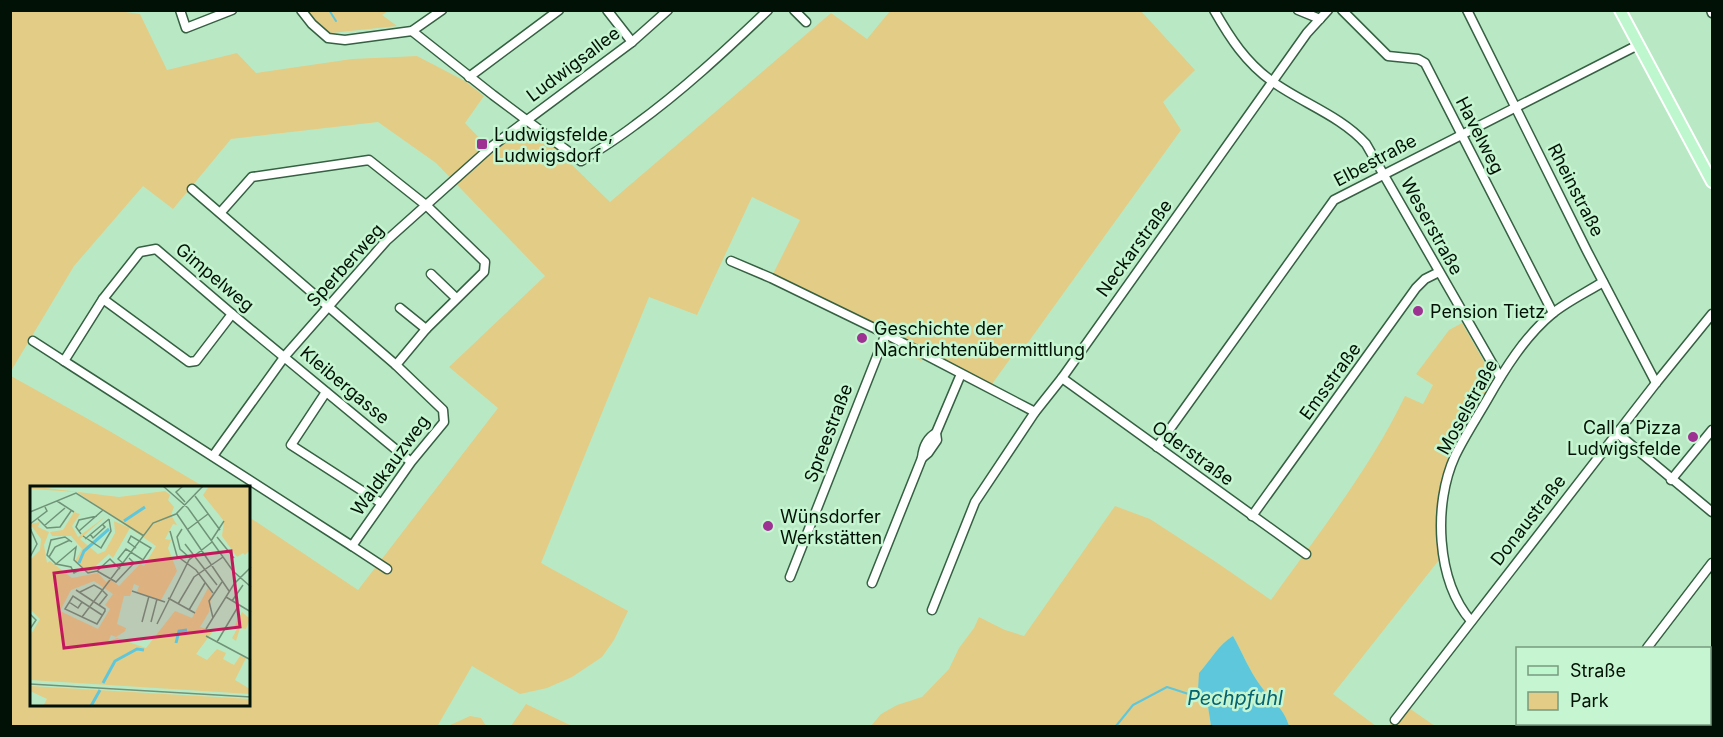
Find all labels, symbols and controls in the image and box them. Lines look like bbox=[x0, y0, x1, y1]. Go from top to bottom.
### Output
street label: Ludwigsallee bbox=[522, 22, 624, 106]
street label: Havelweg bbox=[1452, 93, 1508, 177]
place label: Ludwigsfelde, Ludwigsdorf bbox=[494, 124, 613, 166]
street label: Elbestraße bbox=[1330, 129, 1420, 191]
marker: Ludwigsfelde, Ludwigsdorf bbox=[475, 137, 489, 151]
street label: Rheinstraße bbox=[1544, 140, 1608, 240]
street label: Weserstraße bbox=[1397, 174, 1467, 278]
street label: Neckarstraße bbox=[1092, 195, 1176, 301]
street label: Sperberweg bbox=[302, 219, 388, 311]
street label: Gimpelweg bbox=[172, 238, 258, 316]
place label: Pension Tietz bbox=[1430, 301, 1545, 322]
marker: Pension Tietz bbox=[1411, 304, 1425, 318]
place label: Geschichte der Nachrichtenübermittlung bbox=[874, 318, 1085, 360]
marker: Geschichte der Nachrichtenübermittlung bbox=[855, 331, 869, 345]
street label: Emsstraße bbox=[1295, 338, 1365, 424]
street label: Kleibergasse bbox=[296, 342, 394, 428]
street label: Moselstraße bbox=[1432, 356, 1502, 458]
street label: Spreestraße bbox=[800, 381, 856, 485]
street label: Waldkauzweg bbox=[347, 411, 433, 519]
street label: Oderstraße bbox=[1148, 416, 1238, 490]
place label: Call a Pizza Ludwigsfelde bbox=[1567, 417, 1681, 459]
marker: Call a Pizza Ludwigsfelde bbox=[1686, 430, 1700, 444]
street label: Donaustraße bbox=[1486, 471, 1570, 569]
inset map bbox=[30, 486, 250, 707]
place label: Wünsdorfer Werkstätten bbox=[780, 506, 882, 548]
marker: Wünsdorfer Werkstätten bbox=[761, 519, 775, 533]
legend bbox=[1516, 647, 1711, 725]
text: Straße bbox=[1570, 660, 1626, 681]
water label: Pechpfuhl bbox=[1187, 686, 1283, 710]
text: Park bbox=[1570, 690, 1609, 711]

